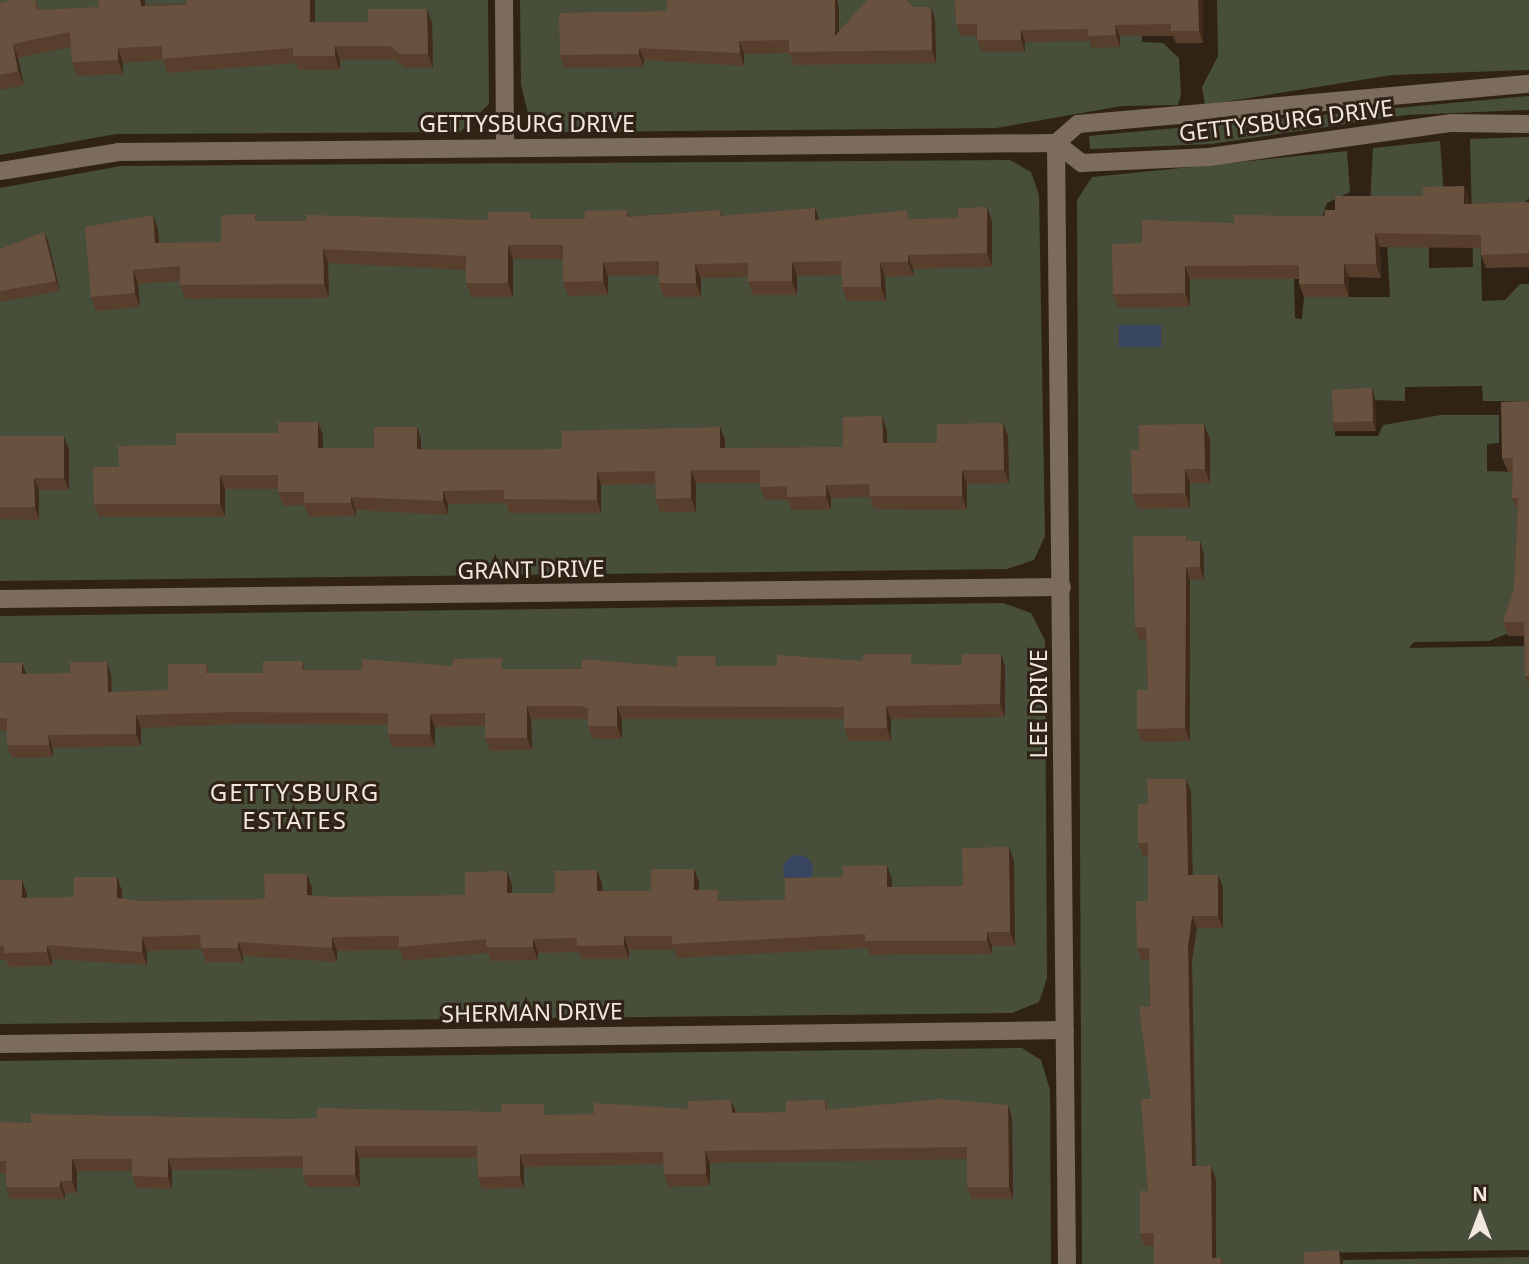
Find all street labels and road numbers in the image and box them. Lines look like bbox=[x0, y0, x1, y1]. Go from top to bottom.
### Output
street label: GETTYSBURG DRIVE bbox=[1177, 93, 1395, 147]
street label: GETTYSBURG DRIVE bbox=[419, 109, 635, 137]
street label: GRANT DRIVE bbox=[457, 554, 605, 584]
street label: LEE DRIVE bbox=[1024, 649, 1052, 759]
street label: SHERMAN DRIVE bbox=[441, 997, 623, 1027]

